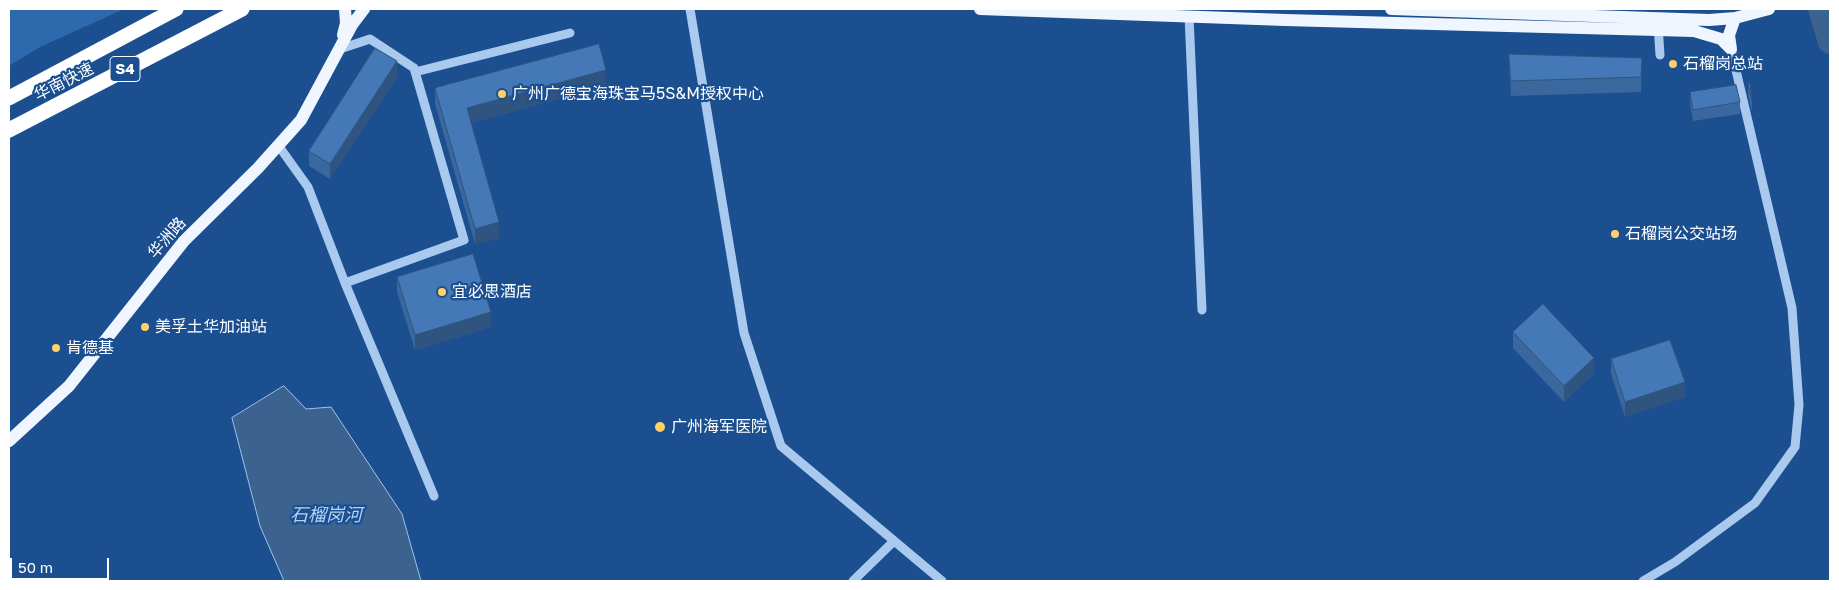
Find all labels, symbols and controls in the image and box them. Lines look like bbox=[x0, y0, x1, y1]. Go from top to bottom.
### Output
place label: 石榴岗总站 bbox=[1683, 54, 1763, 74]
road number: S4 bbox=[110, 56, 140, 82]
marker: 石榴岗总站 bbox=[1667, 58, 1679, 70]
street label: 华南快速 bbox=[31, 59, 97, 105]
place label: 广州广德宝海珠宝马5S&M授权中心 bbox=[512, 84, 764, 104]
marker: 广州广德宝海珠宝马5S&M授权中心 bbox=[496, 88, 508, 100]
street label: 华洲路 bbox=[144, 214, 190, 262]
place label: 石榴岗公交站场 bbox=[1625, 224, 1737, 244]
marker: 石榴岗公交站场 bbox=[1609, 228, 1621, 240]
place label: 宜必思酒店 bbox=[452, 282, 532, 302]
marker: 宜必思酒店 bbox=[436, 286, 448, 298]
place label: 美孚土华加油站 bbox=[155, 317, 267, 337]
marker: 美孚土华加油站 bbox=[139, 321, 151, 333]
place label: 肯德基 bbox=[66, 338, 114, 358]
marker: 肯德基 bbox=[50, 342, 62, 354]
place label: 广州海军医院 bbox=[671, 417, 767, 437]
marker: 广州海军医院 bbox=[653, 420, 667, 434]
water label: 石榴岗河 bbox=[290, 504, 362, 526]
scale bar bbox=[12, 548, 111, 580]
text: 50 m bbox=[18, 558, 53, 576]

